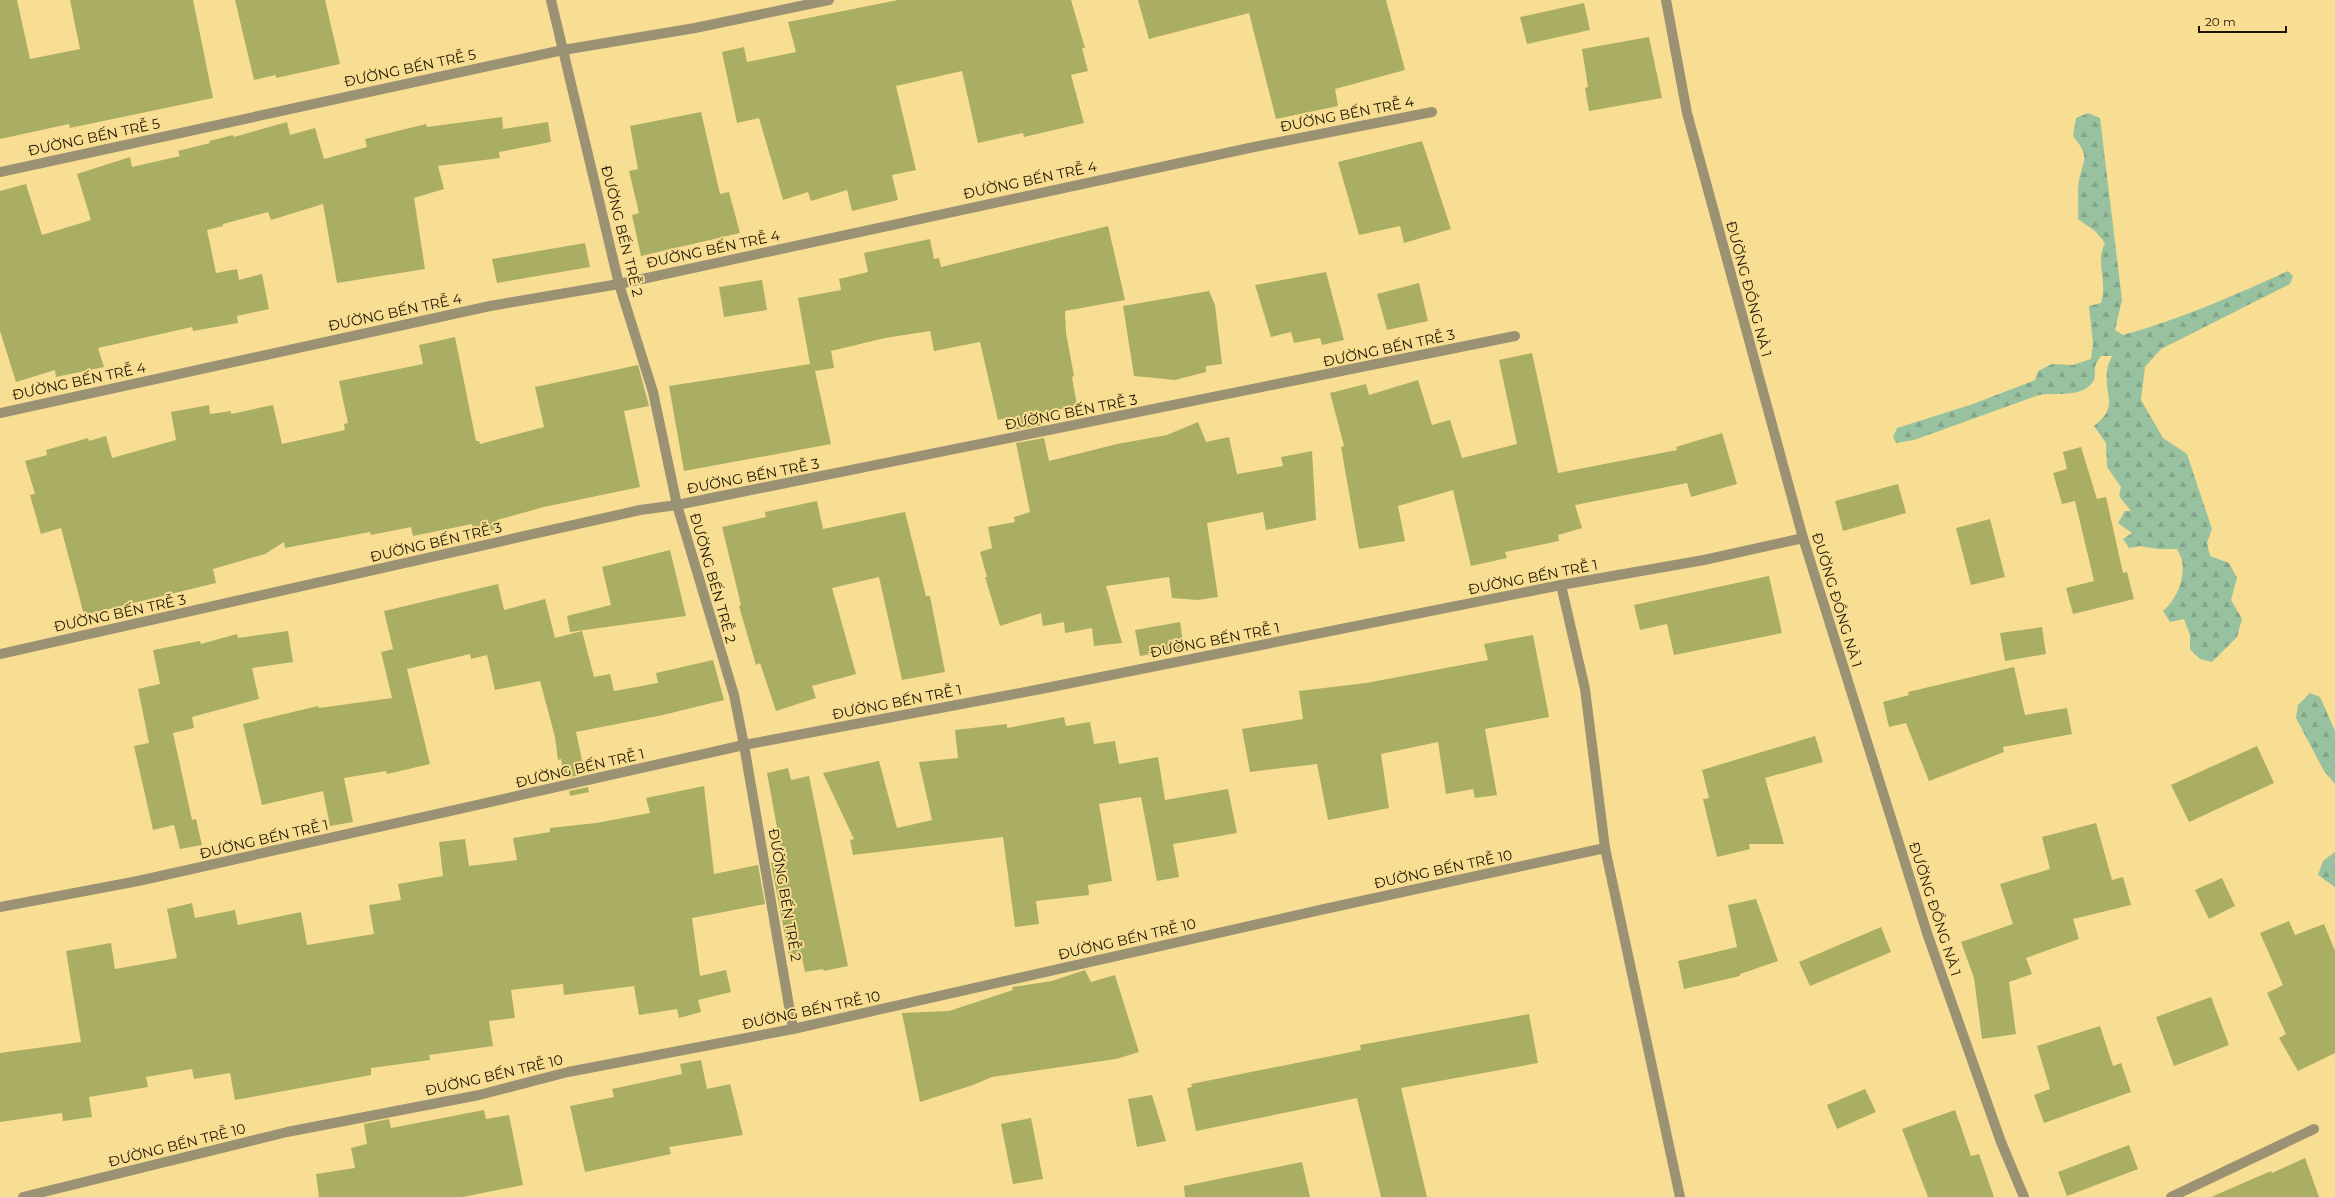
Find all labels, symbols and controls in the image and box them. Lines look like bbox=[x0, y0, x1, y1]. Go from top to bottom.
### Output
scale bar bbox=[2199, 8, 2286, 34]
text: 20 m bbox=[2205, 14, 2236, 29]
street label: ĐƯỜNG BẾN TRỄ 5 bbox=[342, 44, 478, 91]
street label: ĐƯỜNG BẾN TRỄ 4 bbox=[1278, 91, 1416, 136]
street label: ĐƯỜNG BẾN TRỄ 5 bbox=[26, 113, 162, 160]
street label: ĐƯỜNG BẾN TRỄ 4 bbox=[961, 156, 1099, 203]
street label: ĐƯỜNG BẾN TRỄ 2 bbox=[597, 163, 648, 298]
street label: ĐƯỜNG ĐỒNG NÀ 1 bbox=[1722, 219, 1777, 359]
street label: ĐƯỜNG BẾN TRỄ 4 bbox=[644, 225, 782, 272]
street label: ĐƯỜNG BẾN TRỄ 4 bbox=[326, 288, 464, 335]
street label: ĐƯỜNG BẾN TRỄ 3 bbox=[1321, 324, 1457, 371]
street label: ĐƯỜNG BẾN TRỄ 4 bbox=[10, 357, 148, 404]
street label: ĐƯỜNG BẾN TRỄ 3 bbox=[1003, 389, 1139, 434]
street label: ĐƯỜNG BẾN TRỄ 3 bbox=[685, 453, 821, 498]
street label: ĐƯỜNG BẾN TRỄ 2 bbox=[686, 511, 741, 645]
street label: ĐƯỜNG BẾN TRỄ 3 bbox=[368, 517, 504, 566]
street label: ĐƯỜNG ĐỒNG NÀ 1 bbox=[1808, 530, 1867, 669]
street label: ĐƯỜNG BẾN TRỄ 1 bbox=[1466, 555, 1599, 598]
street label: ĐƯỜNG BẾN TRỄ 3 bbox=[52, 589, 188, 636]
street label: ĐƯỜNG BẾN TRỄ 1 bbox=[1148, 618, 1281, 661]
street label: ĐƯỜNG BẾN TRỄ 1 bbox=[830, 680, 963, 723]
street label: ĐƯỜNG BẾN TRỄ 1 bbox=[514, 743, 646, 792]
street label: ĐƯỜNG BẾN TRỄ 1 bbox=[198, 814, 330, 863]
street label: ĐƯỜNG BẾN TRỄ 2 bbox=[764, 827, 807, 963]
street label: ĐƯỜNG ĐỒNG NÀ 1 bbox=[1905, 839, 1966, 978]
street label: ĐƯỜNG BẾN TRỄ 10 bbox=[1372, 845, 1514, 892]
street label: ĐƯỜNG BẾN TRỄ 10 bbox=[1056, 913, 1198, 964]
street label: ĐƯỜNG BẾN TRỄ 10 bbox=[740, 986, 882, 1033]
street label: ĐƯỜNG BẾN TRỄ 10 bbox=[423, 1049, 565, 1100]
street label: ĐƯỜNG BẾN TRỄ 10 bbox=[106, 1118, 248, 1171]

